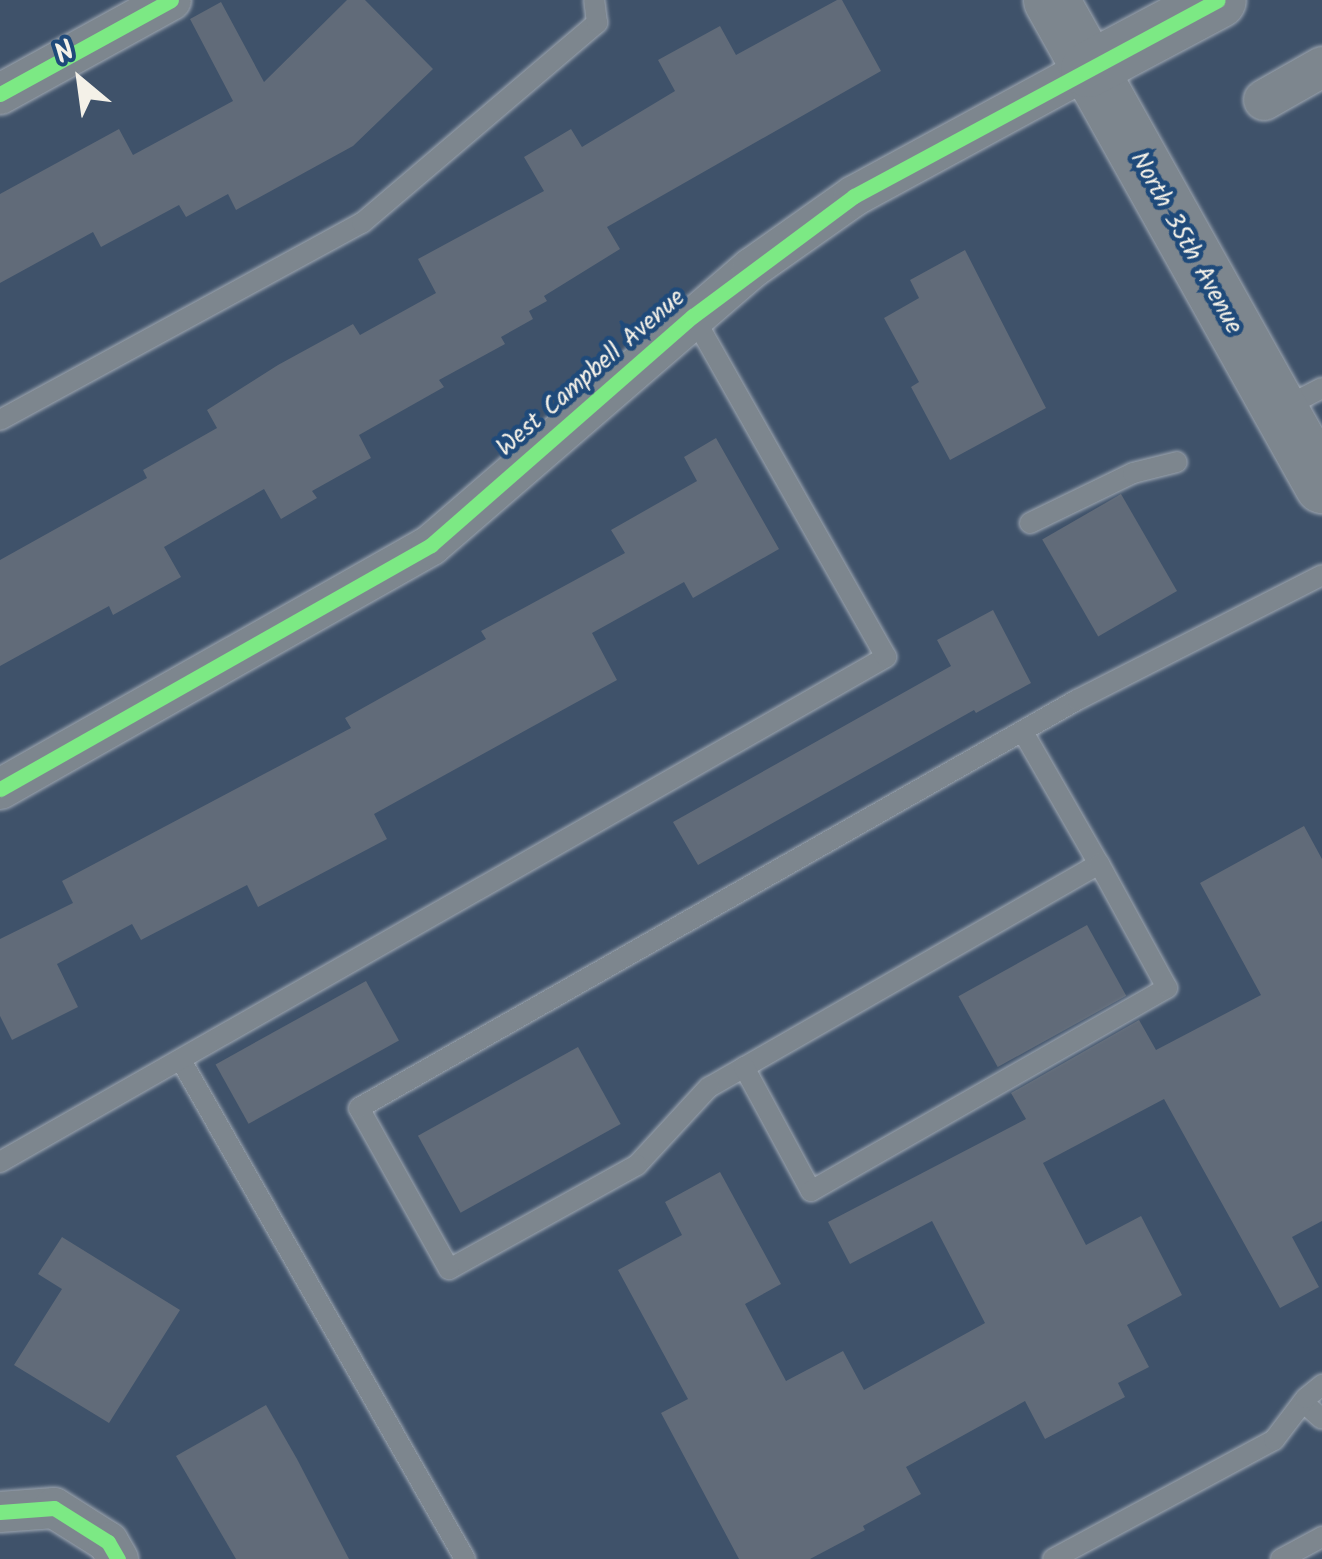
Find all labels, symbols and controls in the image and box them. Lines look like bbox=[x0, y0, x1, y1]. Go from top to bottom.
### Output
text: N bbox=[47, 29, 84, 77]
north arrow bbox=[30, 30, 130, 130]
street label: North 35th Avenue bbox=[1123, 147, 1249, 339]
street label: West Campbell Avenue bbox=[491, 283, 691, 463]

